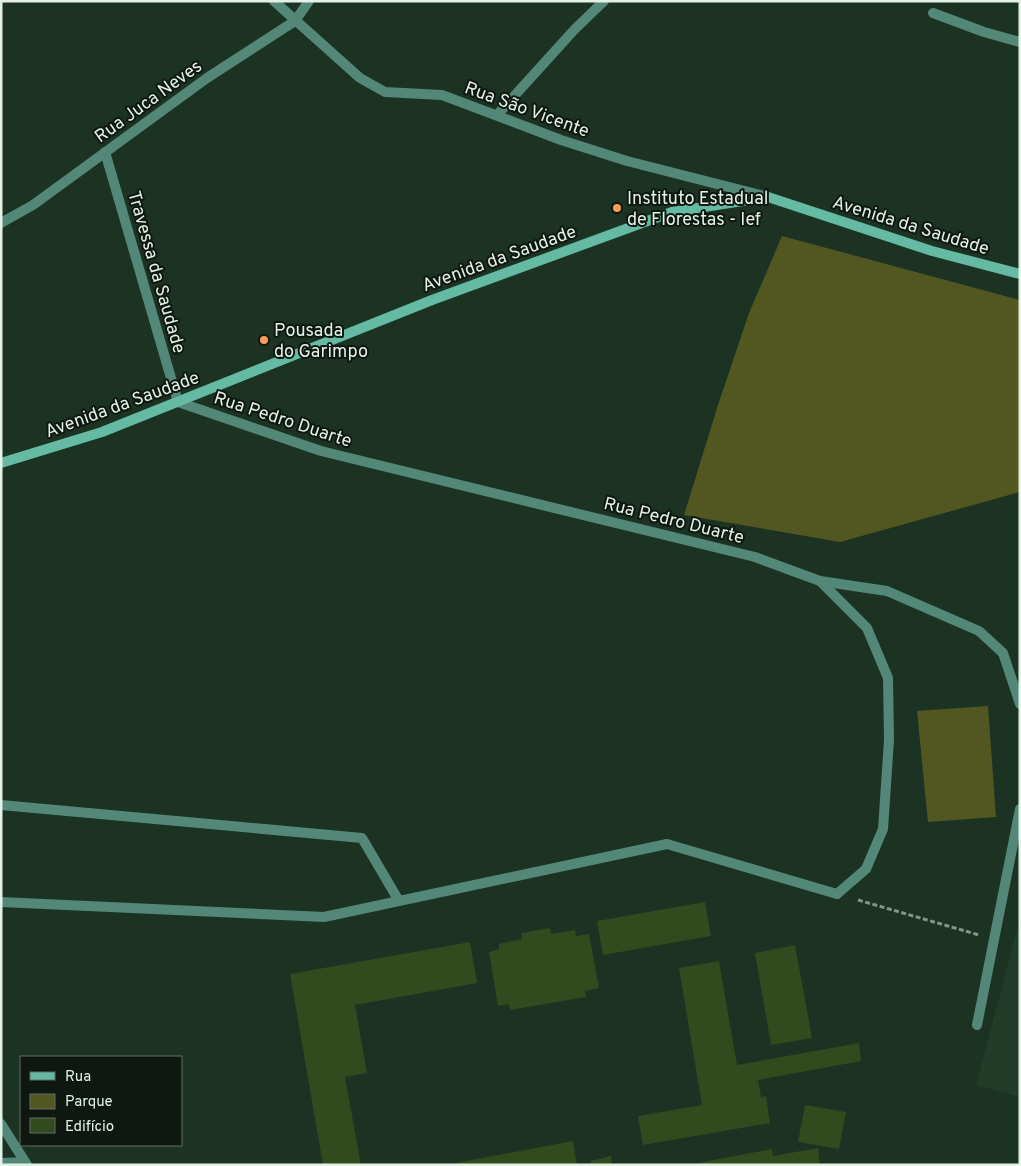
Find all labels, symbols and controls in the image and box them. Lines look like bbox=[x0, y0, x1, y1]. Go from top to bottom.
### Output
street label: Rua Juca Neves bbox=[91, 56, 207, 149]
street label: Rua São Vicente bbox=[461, 77, 592, 144]
place label: Instituto Estadual de Florestas - Ief bbox=[627, 188, 769, 232]
street label: Travessa da Saudade bbox=[121, 189, 190, 356]
street label: Avenida da Saudade bbox=[829, 192, 992, 261]
marker: Instituto Estadual de Florestas - Ief bbox=[611, 202, 623, 214]
street label: Avenida da Saudade bbox=[419, 221, 580, 298]
place label: Pousada do Garimpo bbox=[274, 320, 368, 364]
marker: Pousada do Garimpo bbox=[258, 334, 270, 346]
street label: Avenida da Saudade bbox=[42, 367, 203, 444]
street label: Rua Pedro Duarte bbox=[211, 387, 354, 454]
street label: Rua Pedro Duarte bbox=[601, 493, 746, 550]
legend bbox=[20, 1056, 182, 1146]
text: Rua bbox=[65, 1068, 91, 1087]
text: Parque bbox=[65, 1093, 113, 1112]
text: Edifício bbox=[65, 1118, 114, 1137]

